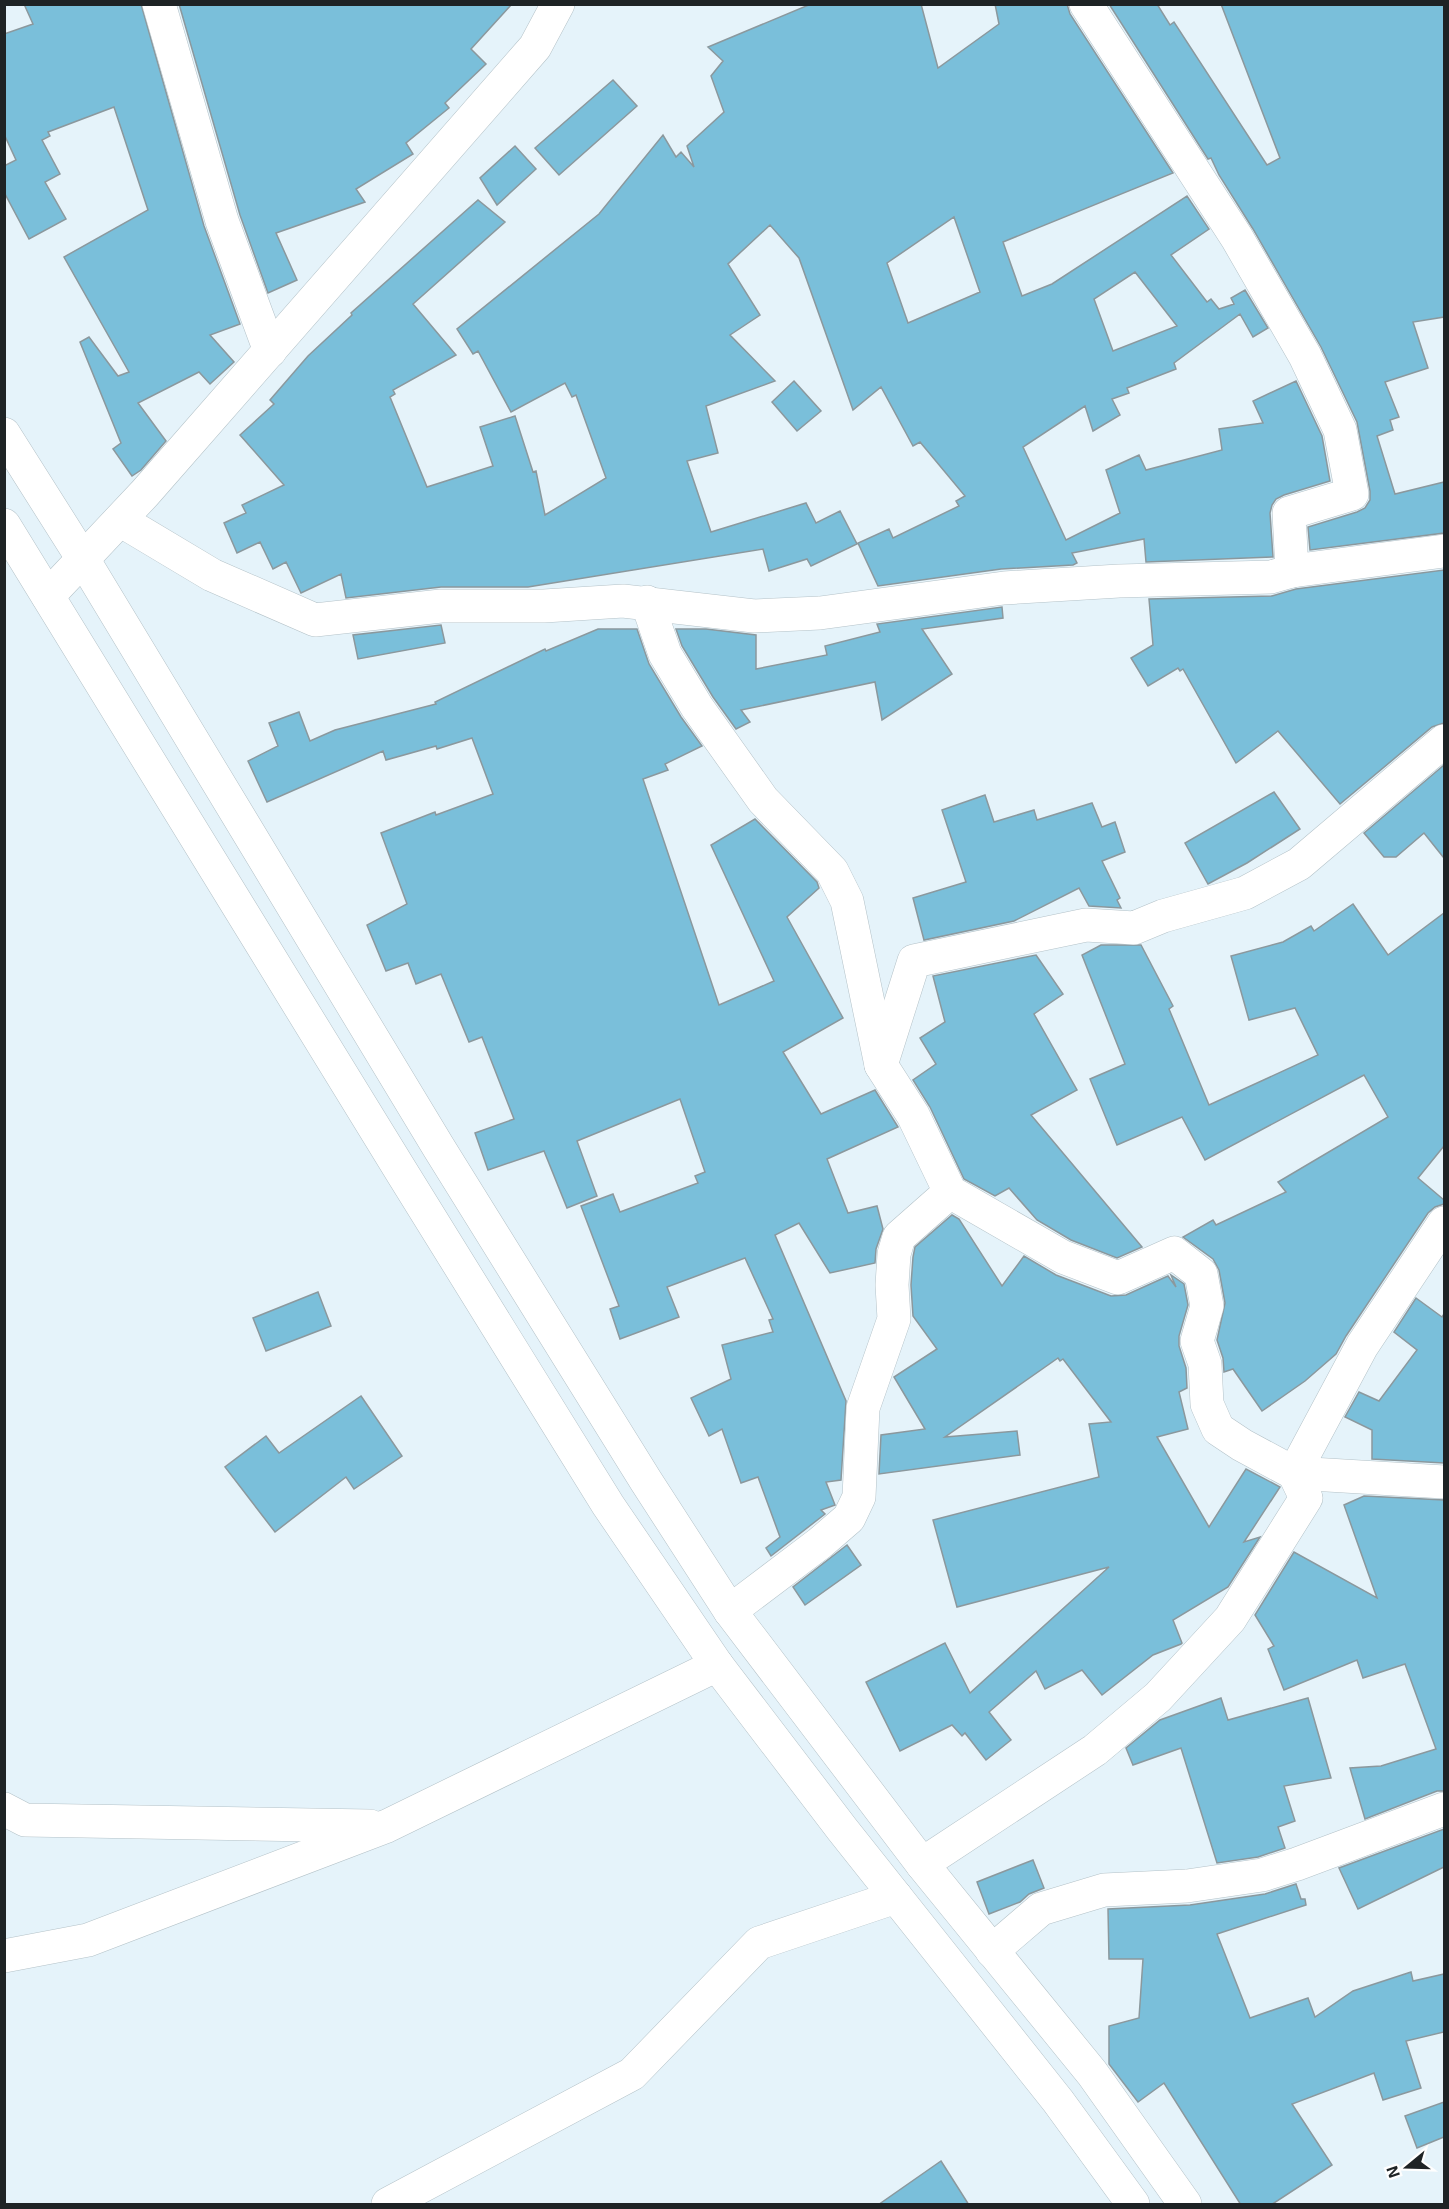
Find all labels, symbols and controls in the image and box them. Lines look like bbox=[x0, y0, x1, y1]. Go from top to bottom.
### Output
north arrow bbox=[1377, 2137, 1437, 2197]
text: N bbox=[1381, 2163, 1403, 2181]

